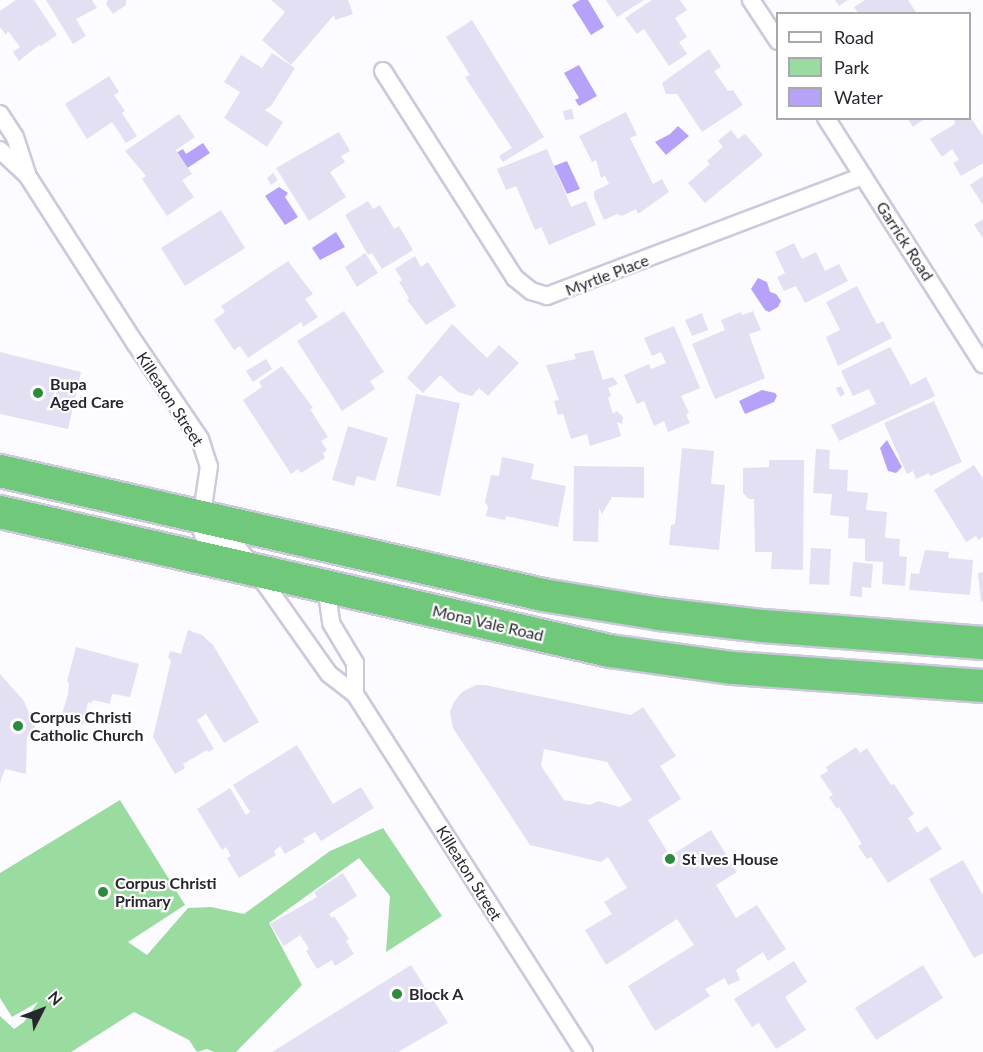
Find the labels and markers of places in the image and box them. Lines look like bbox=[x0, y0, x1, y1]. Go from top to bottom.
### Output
place label: Bupa Aged Care bbox=[50, 374, 124, 412]
marker: Bupa Aged Care bbox=[31, 386, 45, 400]
place label: Corpus Christi Catholic Church bbox=[30, 707, 144, 745]
marker: Corpus Christi Catholic Church bbox=[11, 719, 25, 733]
place label: St Ives House bbox=[682, 849, 778, 869]
marker: St Ives House bbox=[663, 852, 677, 866]
place label: Corpus Christi Primary bbox=[115, 873, 217, 911]
marker: Corpus Christi Primary bbox=[96, 885, 110, 899]
place label: Block A bbox=[409, 984, 464, 1004]
marker: Block A bbox=[390, 987, 404, 1001]

